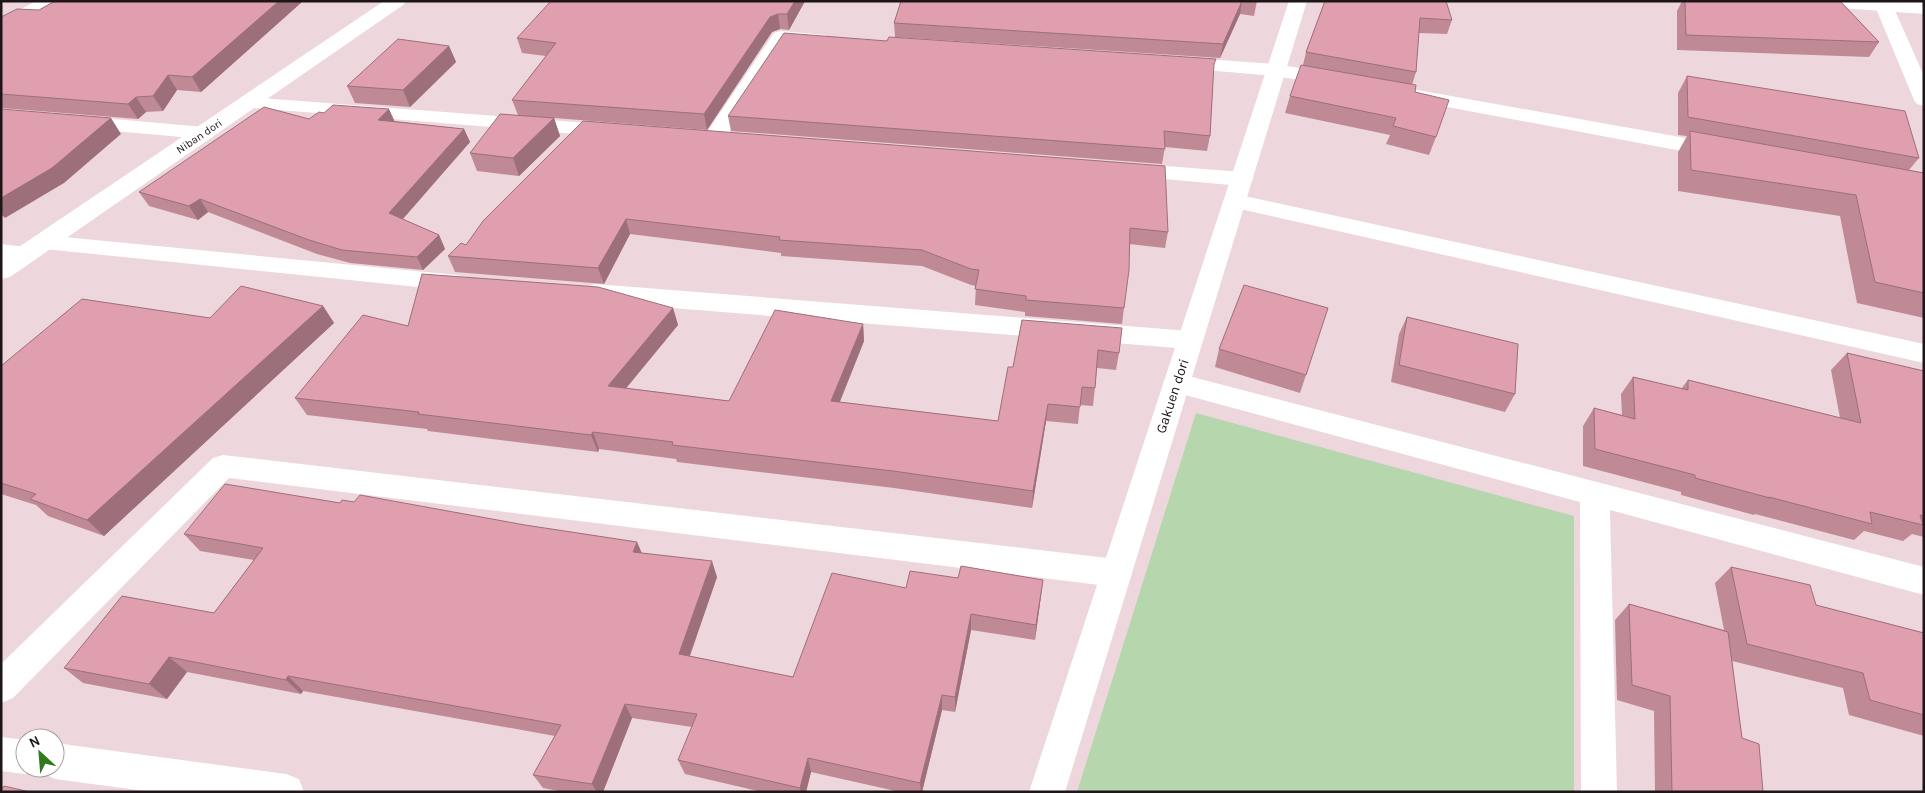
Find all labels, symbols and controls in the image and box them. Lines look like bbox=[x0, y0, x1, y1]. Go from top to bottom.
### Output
street label: Niban dori bbox=[174, 116, 225, 156]
street label: Gakuen dori bbox=[1152, 357, 1192, 436]
north arrow bbox=[15, 728, 65, 778]
text: N bbox=[26, 732, 43, 752]

